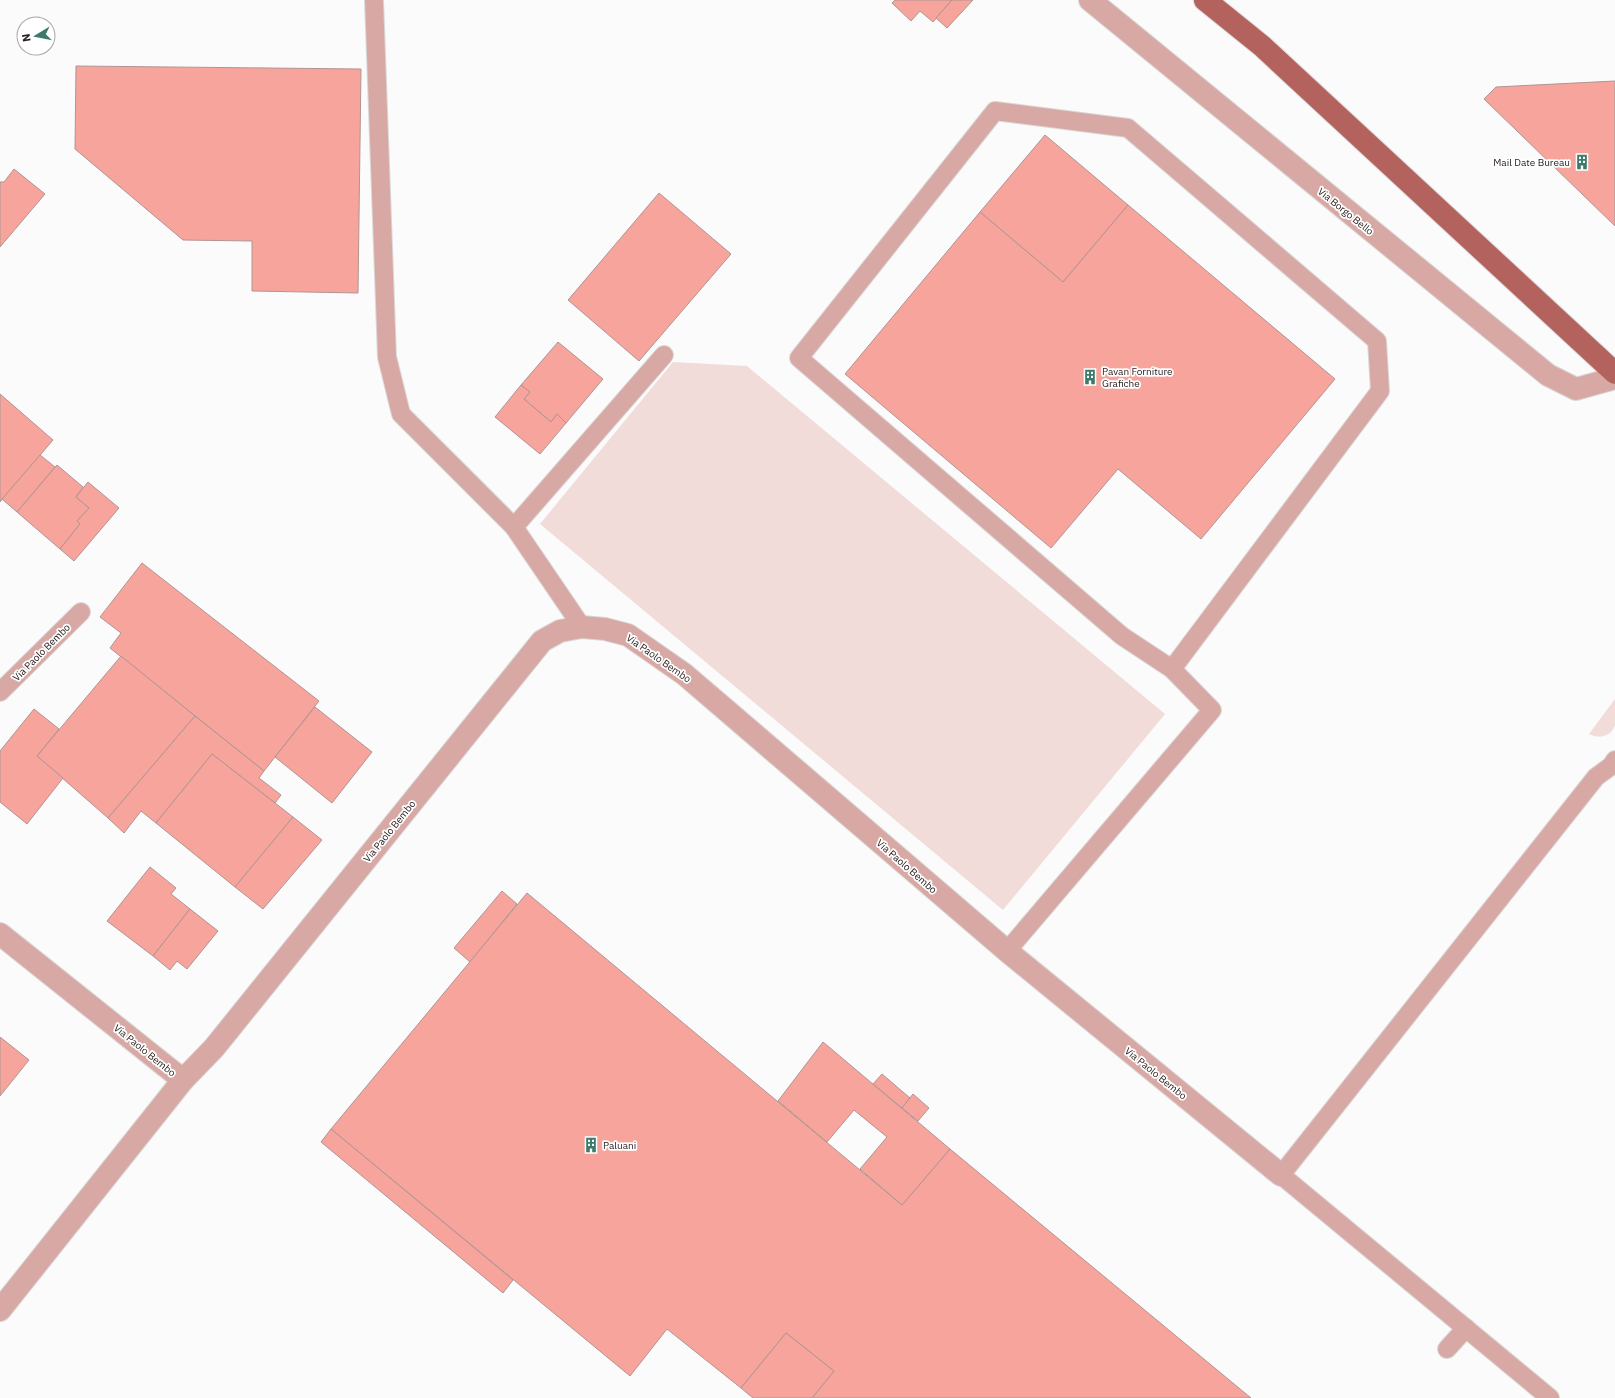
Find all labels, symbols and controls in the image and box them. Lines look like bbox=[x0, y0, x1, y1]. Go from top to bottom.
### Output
north arrow bbox=[16, 16, 56, 56]
text: N bbox=[19, 33, 34, 43]
building icon: Mail Date Bureau bbox=[1573, 153, 1591, 171]
place label: Mail Date Bureau bbox=[1493, 156, 1570, 169]
street label: Via Borgo Bello bbox=[1315, 185, 1377, 238]
place label: Pavan Forniture Grafiche bbox=[1102, 365, 1173, 390]
building icon: Pavan Forniture Grafiche bbox=[1081, 368, 1099, 386]
street label: Via Paolo Bembo bbox=[10, 621, 73, 684]
street label: Via Paolo Bembo bbox=[624, 631, 694, 686]
street label: Via Paolo Bembo bbox=[360, 797, 419, 865]
street label: Via Paolo Bembo bbox=[874, 837, 940, 896]
street label: Via Paolo Bembo bbox=[111, 1021, 179, 1080]
street label: Via Paolo Bembo bbox=[1122, 1044, 1190, 1103]
building icon: Paluani bbox=[582, 1136, 600, 1154]
place label: Paluani bbox=[603, 1139, 636, 1152]

